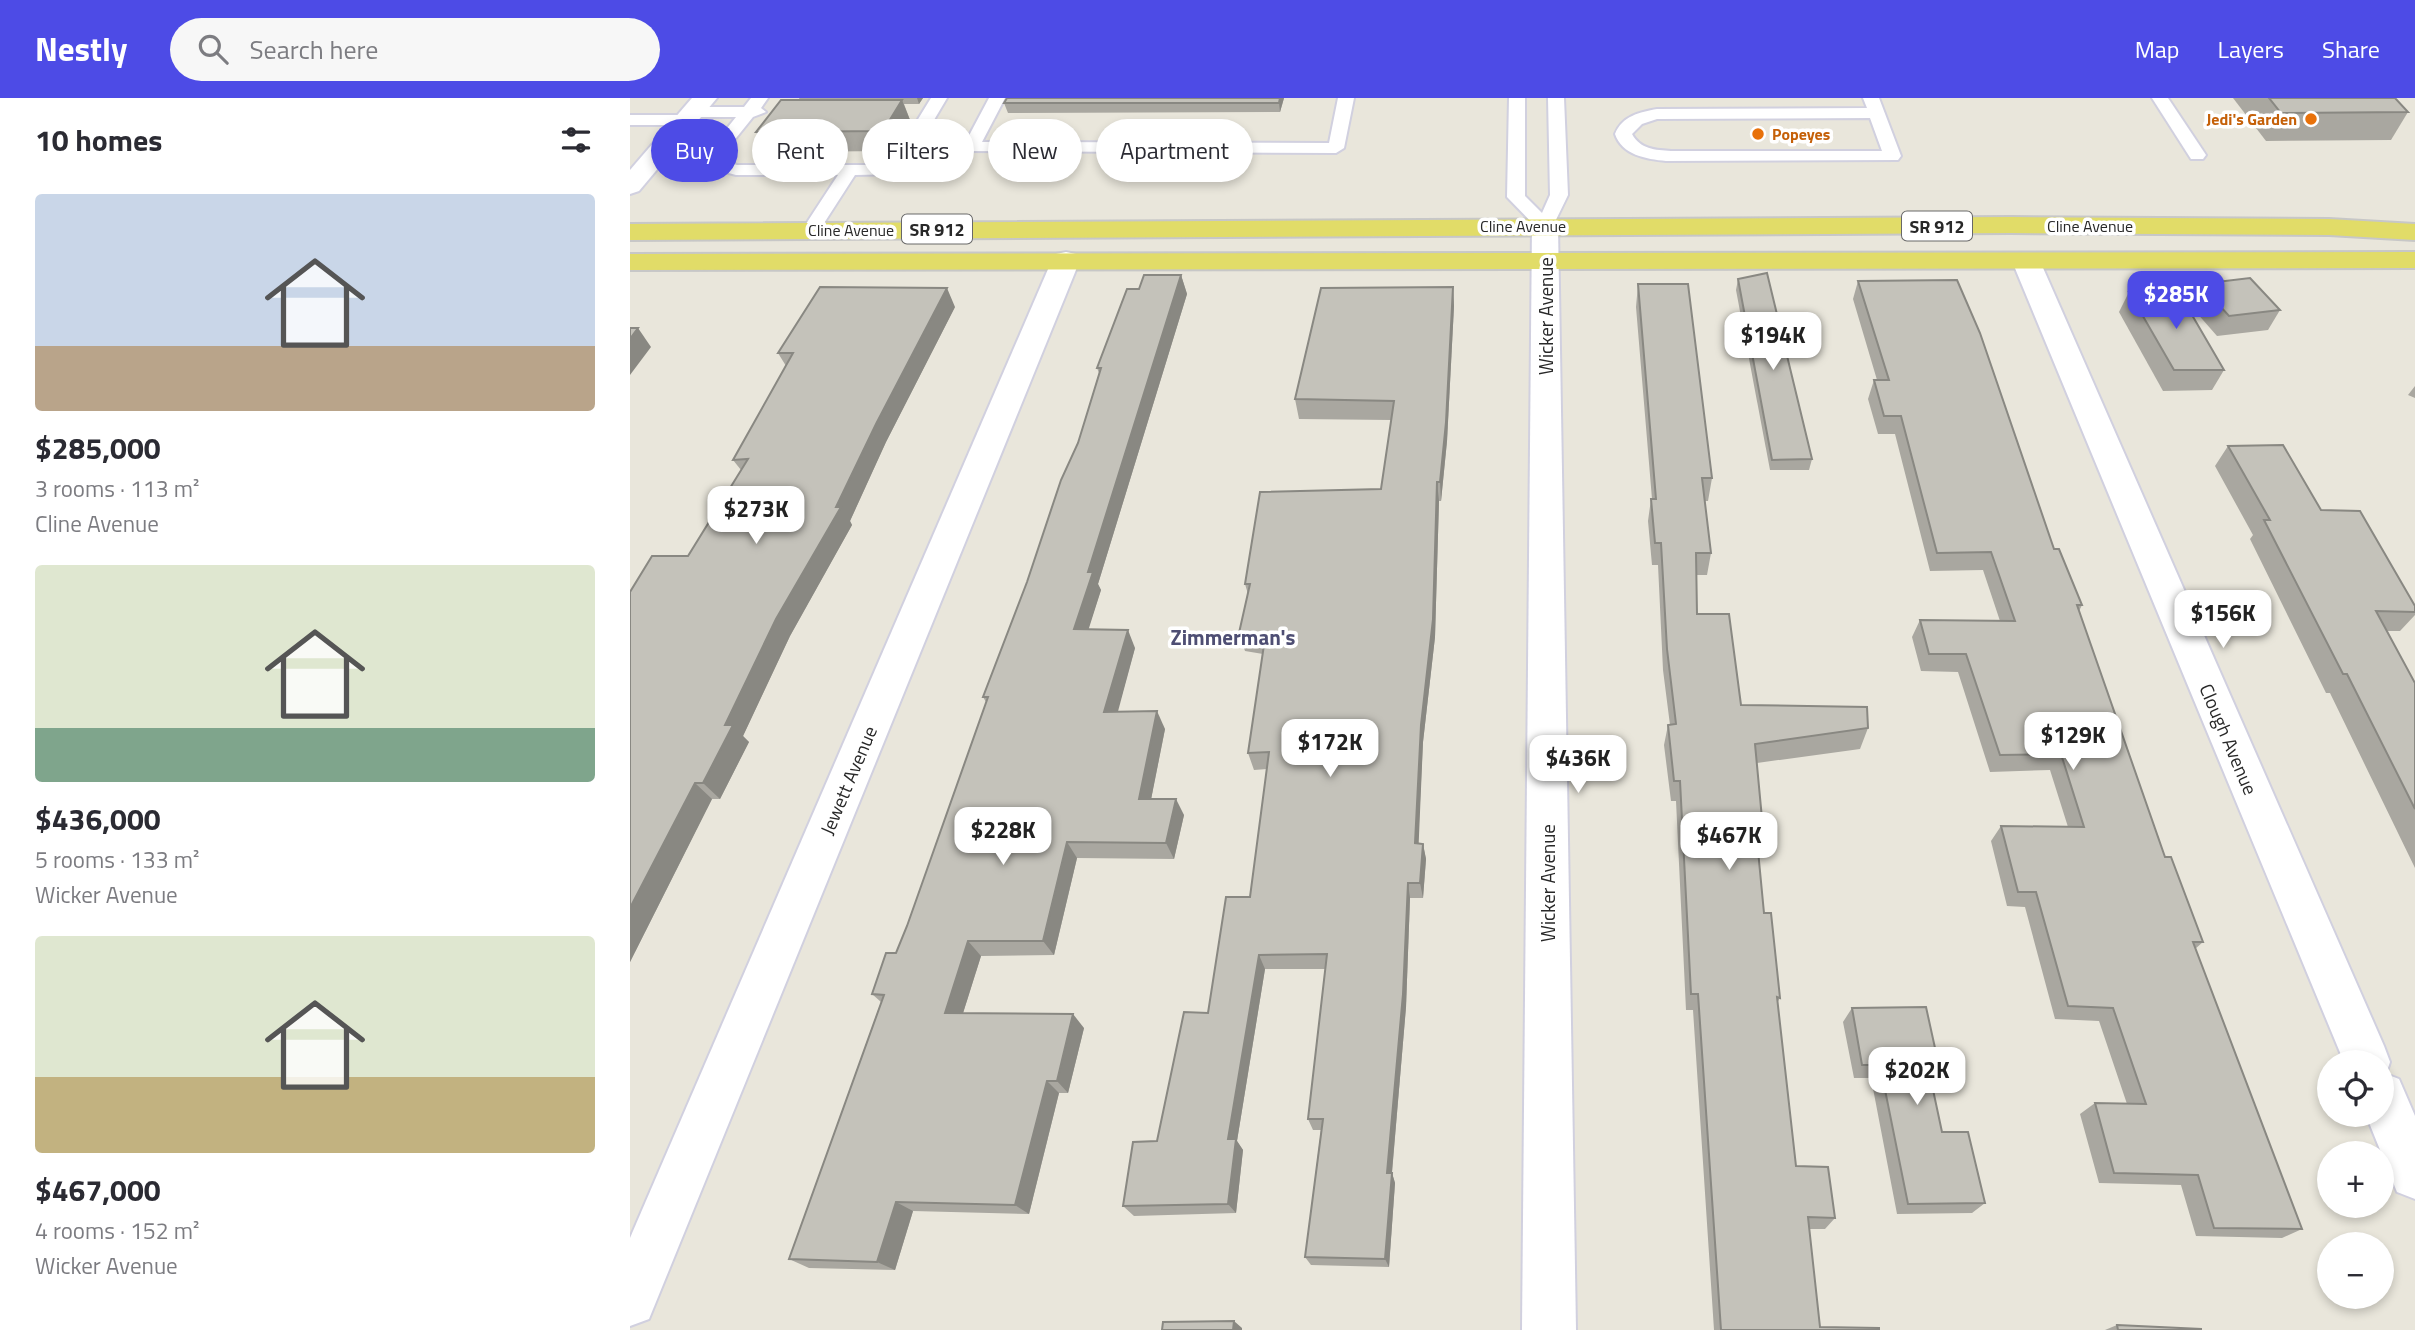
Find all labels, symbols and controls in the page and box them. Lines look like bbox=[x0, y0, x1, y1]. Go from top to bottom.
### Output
search box bbox=[170, 18, 660, 81]
text: Nestly bbox=[35, 24, 128, 74]
icon: search bbox=[194, 30, 232, 68]
text: Search here bbox=[250, 30, 378, 69]
text: Map bbox=[2135, 31, 2180, 67]
text: Layers bbox=[2218, 31, 2284, 67]
text: Share bbox=[2322, 31, 2380, 67]
place label: Jedi's Garden bbox=[2207, 107, 2297, 131]
marker: Jedi's Garden bbox=[2303, 111, 2319, 127]
text: 10 homes bbox=[35, 117, 162, 163]
chip: Buy bbox=[651, 119, 738, 182]
chip: Rent bbox=[752, 119, 848, 182]
chip: Filters bbox=[862, 119, 974, 182]
chip: New bbox=[988, 119, 1082, 182]
chip: Apartment bbox=[1096, 119, 1253, 182]
icon: filters bbox=[557, 121, 595, 159]
place label: Popeyes bbox=[1772, 122, 1830, 146]
marker: Popeyes bbox=[1750, 126, 1766, 142]
road number: SR 912 bbox=[1902, 211, 1972, 240]
road number: SR 912 bbox=[902, 214, 972, 244]
street label: Cline Avenue bbox=[1480, 214, 1566, 238]
street label: Cline Avenue bbox=[2047, 214, 2133, 238]
street label: Cline Avenue bbox=[808, 218, 894, 242]
icon: home bbox=[252, 240, 378, 366]
street label: Wicker Avenue bbox=[1531, 257, 1560, 375]
pin: $285K bbox=[2127, 272, 2225, 331]
text: $285K bbox=[2143, 276, 2209, 311]
pin: $194K bbox=[1724, 313, 1822, 372]
text: $194K bbox=[1740, 317, 1806, 352]
text: $285,000 bbox=[35, 425, 161, 471]
text: 3 rooms · 113 m² bbox=[35, 471, 199, 506]
pin: $273K bbox=[707, 486, 805, 546]
text: $273K bbox=[723, 491, 789, 526]
text: Cline Avenue bbox=[35, 506, 159, 541]
pin: $156K bbox=[2174, 590, 2272, 650]
text: $156K bbox=[2190, 595, 2256, 630]
icon: home bbox=[252, 611, 378, 737]
district label: Zimmerman's bbox=[1170, 621, 1296, 653]
street label: Clough Avenue bbox=[2193, 679, 2265, 799]
pin: $129K bbox=[2024, 712, 2122, 772]
text: $129K bbox=[2040, 717, 2106, 752]
pin: $172K bbox=[1281, 720, 1379, 779]
street label: Jewett Avenue bbox=[812, 721, 884, 839]
text: $172K bbox=[1297, 724, 1363, 759]
pin: $436K bbox=[1529, 736, 1627, 795]
text: $436K bbox=[1545, 740, 1611, 775]
text: $436,000 bbox=[35, 796, 161, 842]
pin: $228K bbox=[954, 808, 1052, 867]
text: $228K bbox=[970, 812, 1036, 847]
pin: $467K bbox=[1680, 812, 1778, 872]
text: $467K bbox=[1696, 817, 1762, 852]
street label: Wicker Avenue bbox=[1533, 824, 1562, 942]
text: 5 rooms · 133 m² bbox=[35, 842, 199, 877]
text: Wicker Avenue bbox=[35, 877, 178, 912]
icon: home bbox=[252, 982, 378, 1108]
pin: $202K bbox=[1868, 1048, 1966, 1107]
map controls bbox=[2317, 1050, 2394, 1309]
button: locate bbox=[2317, 1050, 2394, 1127]
text: $202K bbox=[1884, 1052, 1950, 1087]
button: + bbox=[2317, 1141, 2394, 1218]
text: $467,000 bbox=[35, 1167, 161, 1213]
text: 4 rooms · 152 m² bbox=[35, 1213, 199, 1248]
button: − bbox=[2317, 1232, 2394, 1309]
text: Wicker Avenue bbox=[35, 1248, 178, 1283]

